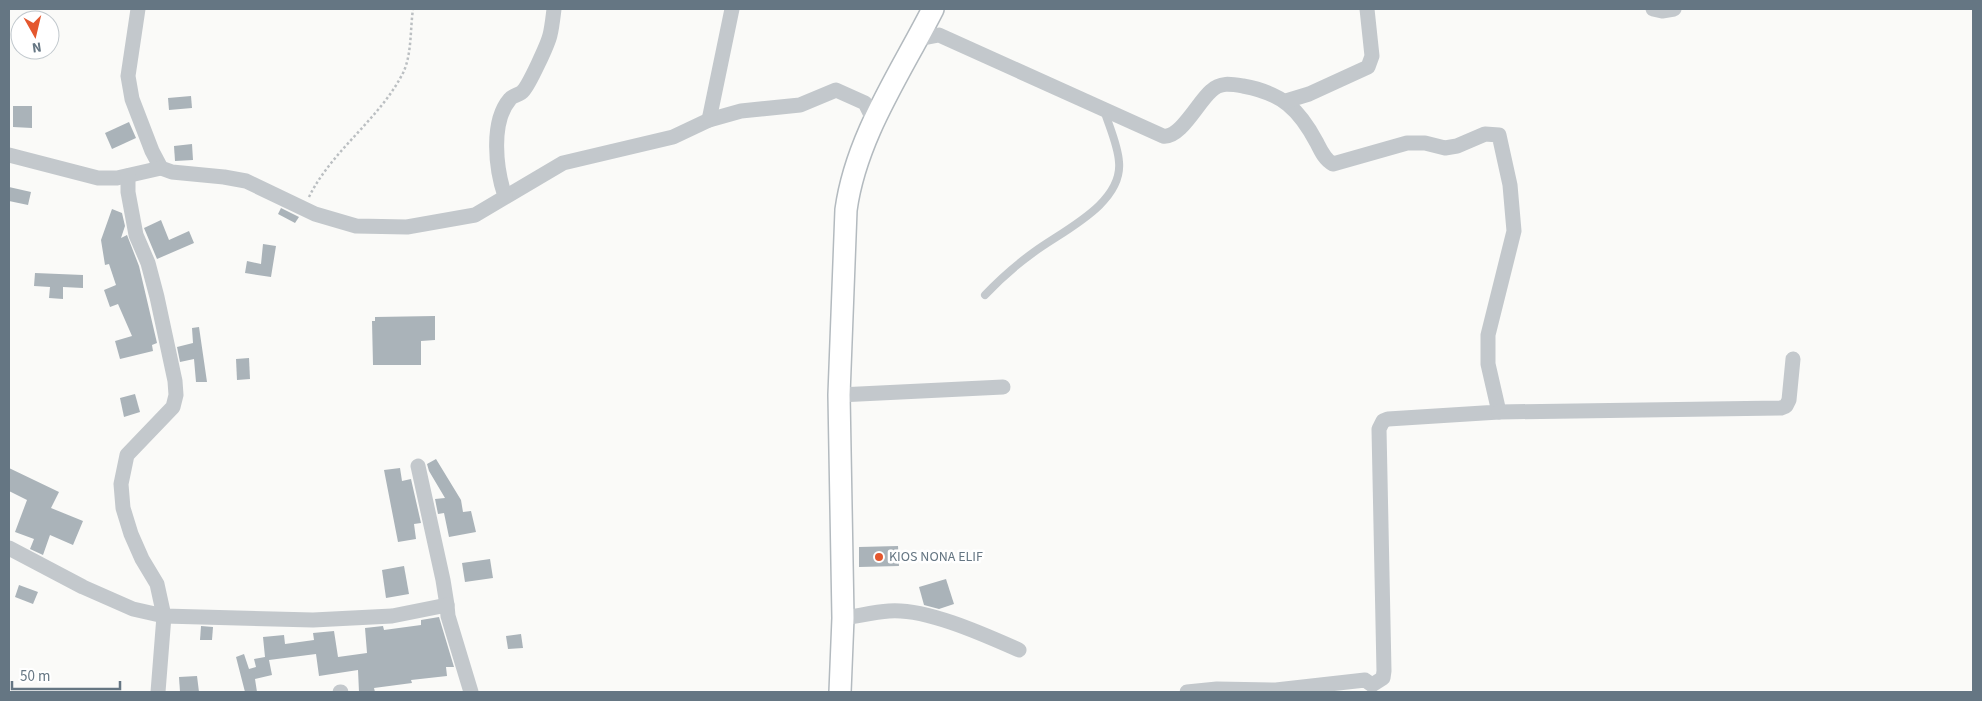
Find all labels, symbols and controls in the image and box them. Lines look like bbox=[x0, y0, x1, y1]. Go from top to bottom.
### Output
north arrow bbox=[10, 10, 60, 60]
text: N bbox=[31, 36, 43, 57]
place label: KIOS NONA ELIF bbox=[889, 547, 983, 567]
marker: KIOS NONA ELIF bbox=[873, 551, 885, 563]
scale bar bbox=[12, 658, 120, 690]
text: 50 m bbox=[20, 666, 50, 687]

